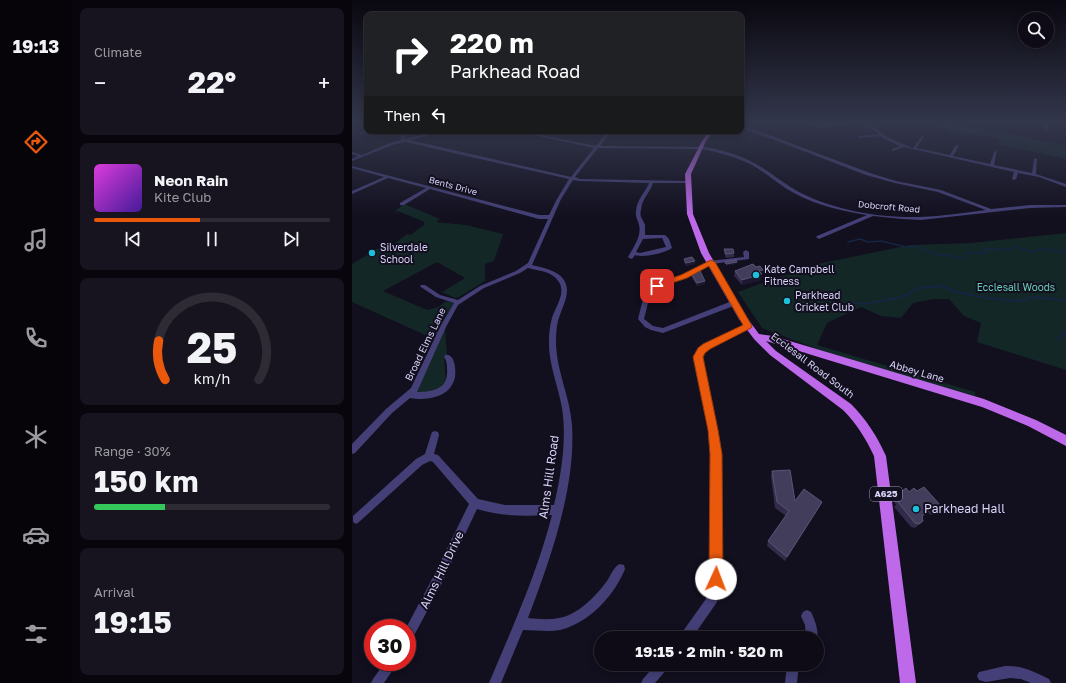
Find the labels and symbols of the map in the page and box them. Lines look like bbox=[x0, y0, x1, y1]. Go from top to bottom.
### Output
street label: Bents Drive bbox=[428, 174, 479, 197]
street label: Dobcroft Road bbox=[858, 198, 920, 215]
place label: Silverdale School bbox=[380, 241, 428, 265]
marker: Silverdale School bbox=[367, 248, 377, 258]
place label: Kate Campbell Fitness bbox=[764, 263, 834, 287]
pin bbox=[640, 269, 674, 303]
marker: Kate Campbell Fitness bbox=[751, 270, 761, 280]
park label: Ecclesall Woods bbox=[977, 281, 1055, 293]
place label: Parkhead Cricket Club bbox=[795, 289, 854, 313]
marker: Parkhead Cricket Club bbox=[782, 296, 792, 306]
street label: Broad Elms Lane bbox=[402, 305, 448, 383]
street label: Ecclesall Road South bbox=[769, 330, 857, 400]
street label: Abbey Lane bbox=[888, 357, 946, 385]
street label: Alms Hill Road bbox=[535, 434, 562, 520]
road number: A625 bbox=[870, 487, 902, 501]
place label: Parkhead Hall bbox=[924, 501, 1005, 516]
marker: Parkhead Hall bbox=[911, 504, 921, 514]
street label: Alms Hill Drive bbox=[416, 529, 467, 611]
position arrow bbox=[695, 558, 737, 600]
speed limit sign: 30 bbox=[364, 619, 416, 671]

